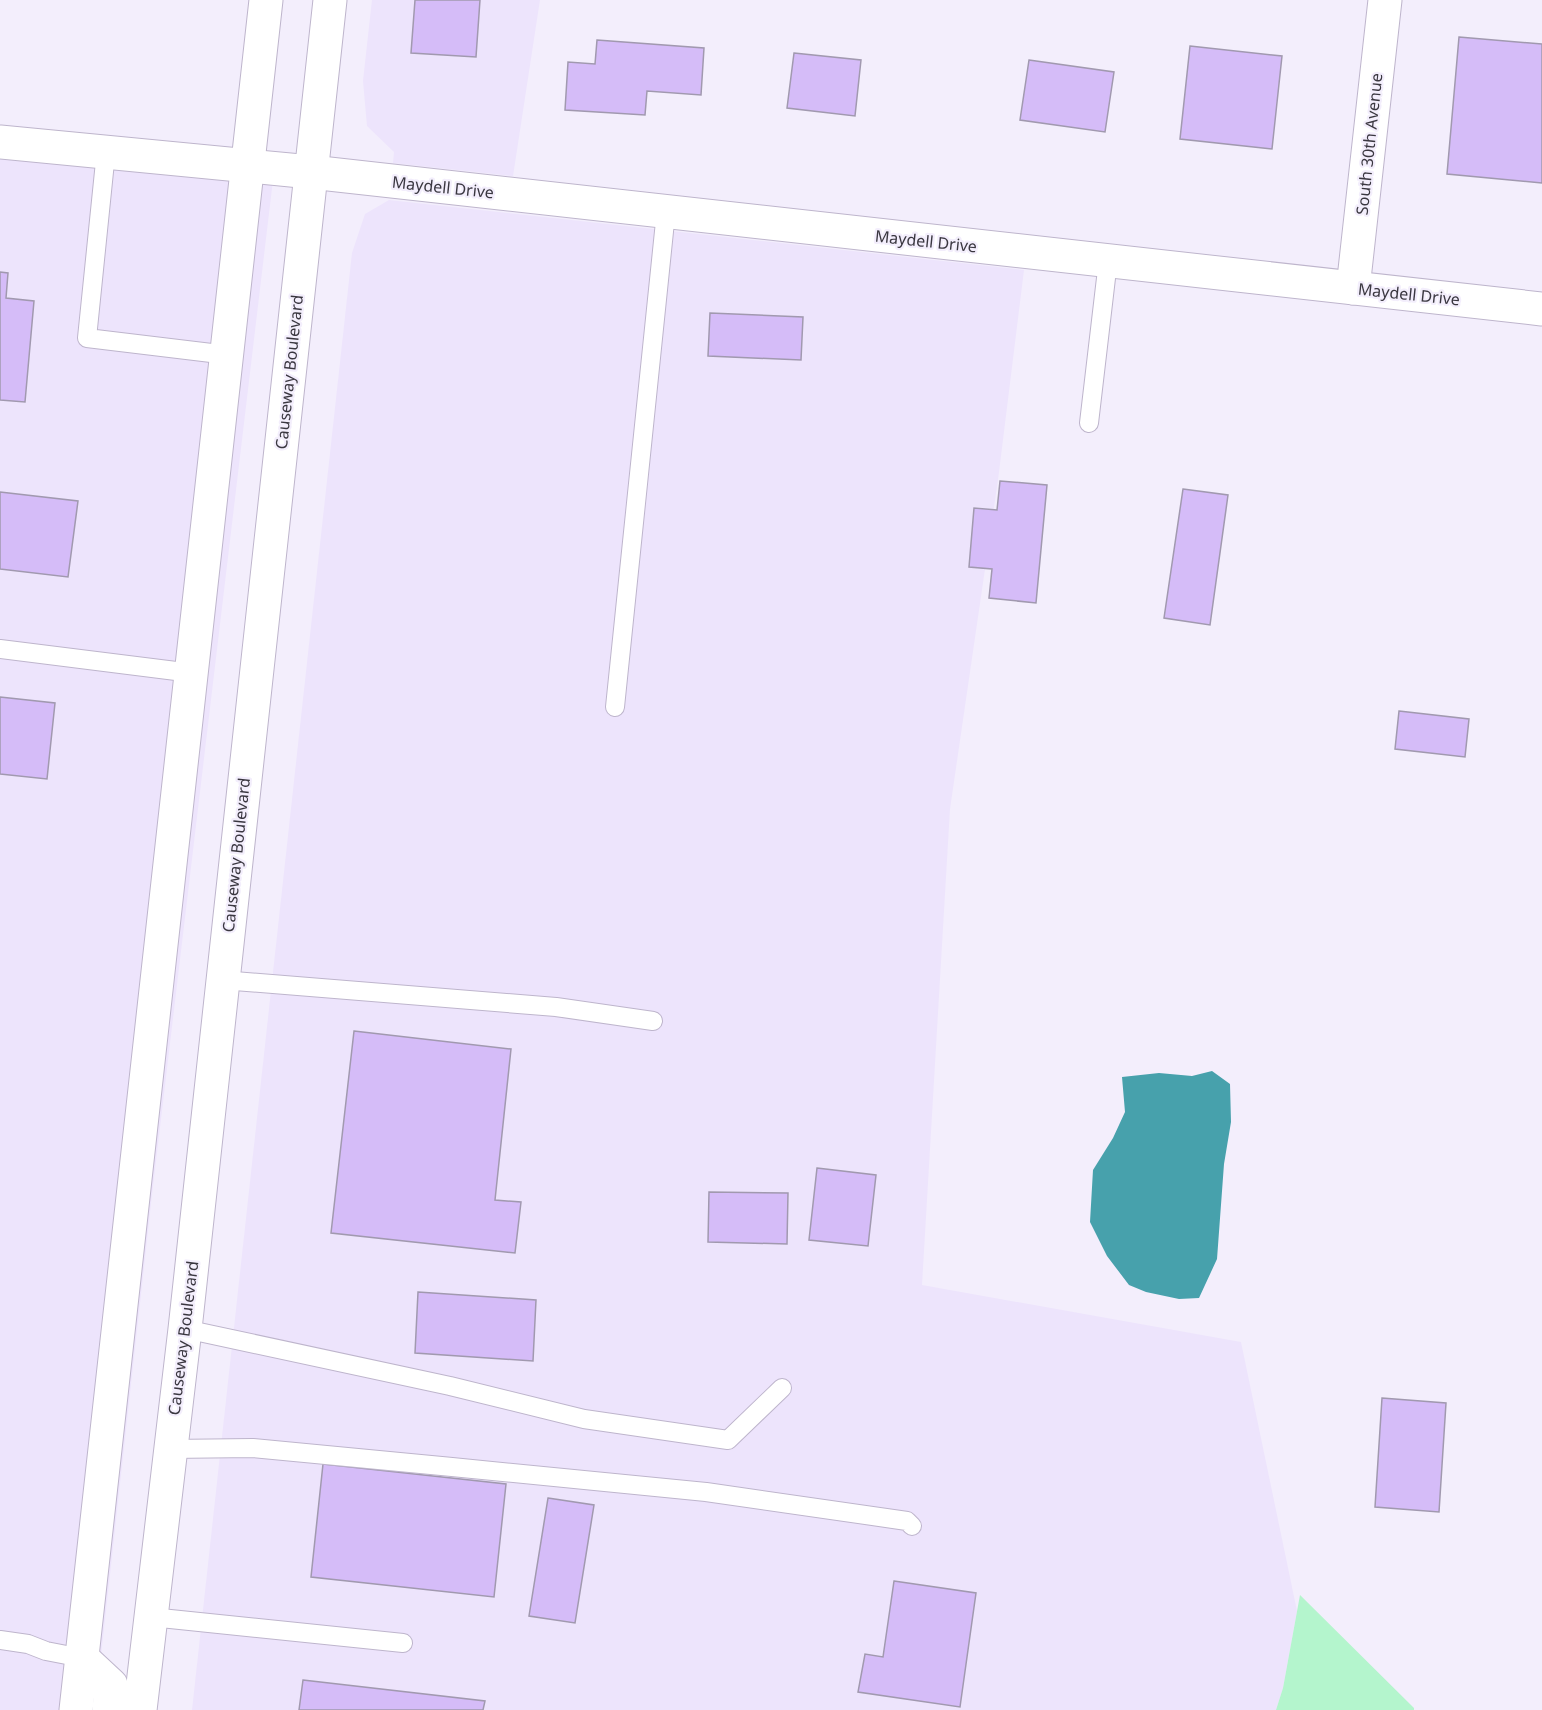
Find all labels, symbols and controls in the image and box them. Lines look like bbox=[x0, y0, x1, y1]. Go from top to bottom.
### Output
street label: South 30th Avenue bbox=[1351, 72, 1387, 216]
street label: Maydell Drive bbox=[391, 171, 495, 203]
street label: Maydell Drive bbox=[874, 225, 978, 257]
street label: Maydell Drive bbox=[1357, 278, 1461, 310]
street label: Causeway Boulevard bbox=[270, 294, 308, 450]
street label: Causeway Boulevard bbox=[217, 777, 255, 933]
street label: Causeway Boulevard bbox=[163, 1260, 203, 1416]

